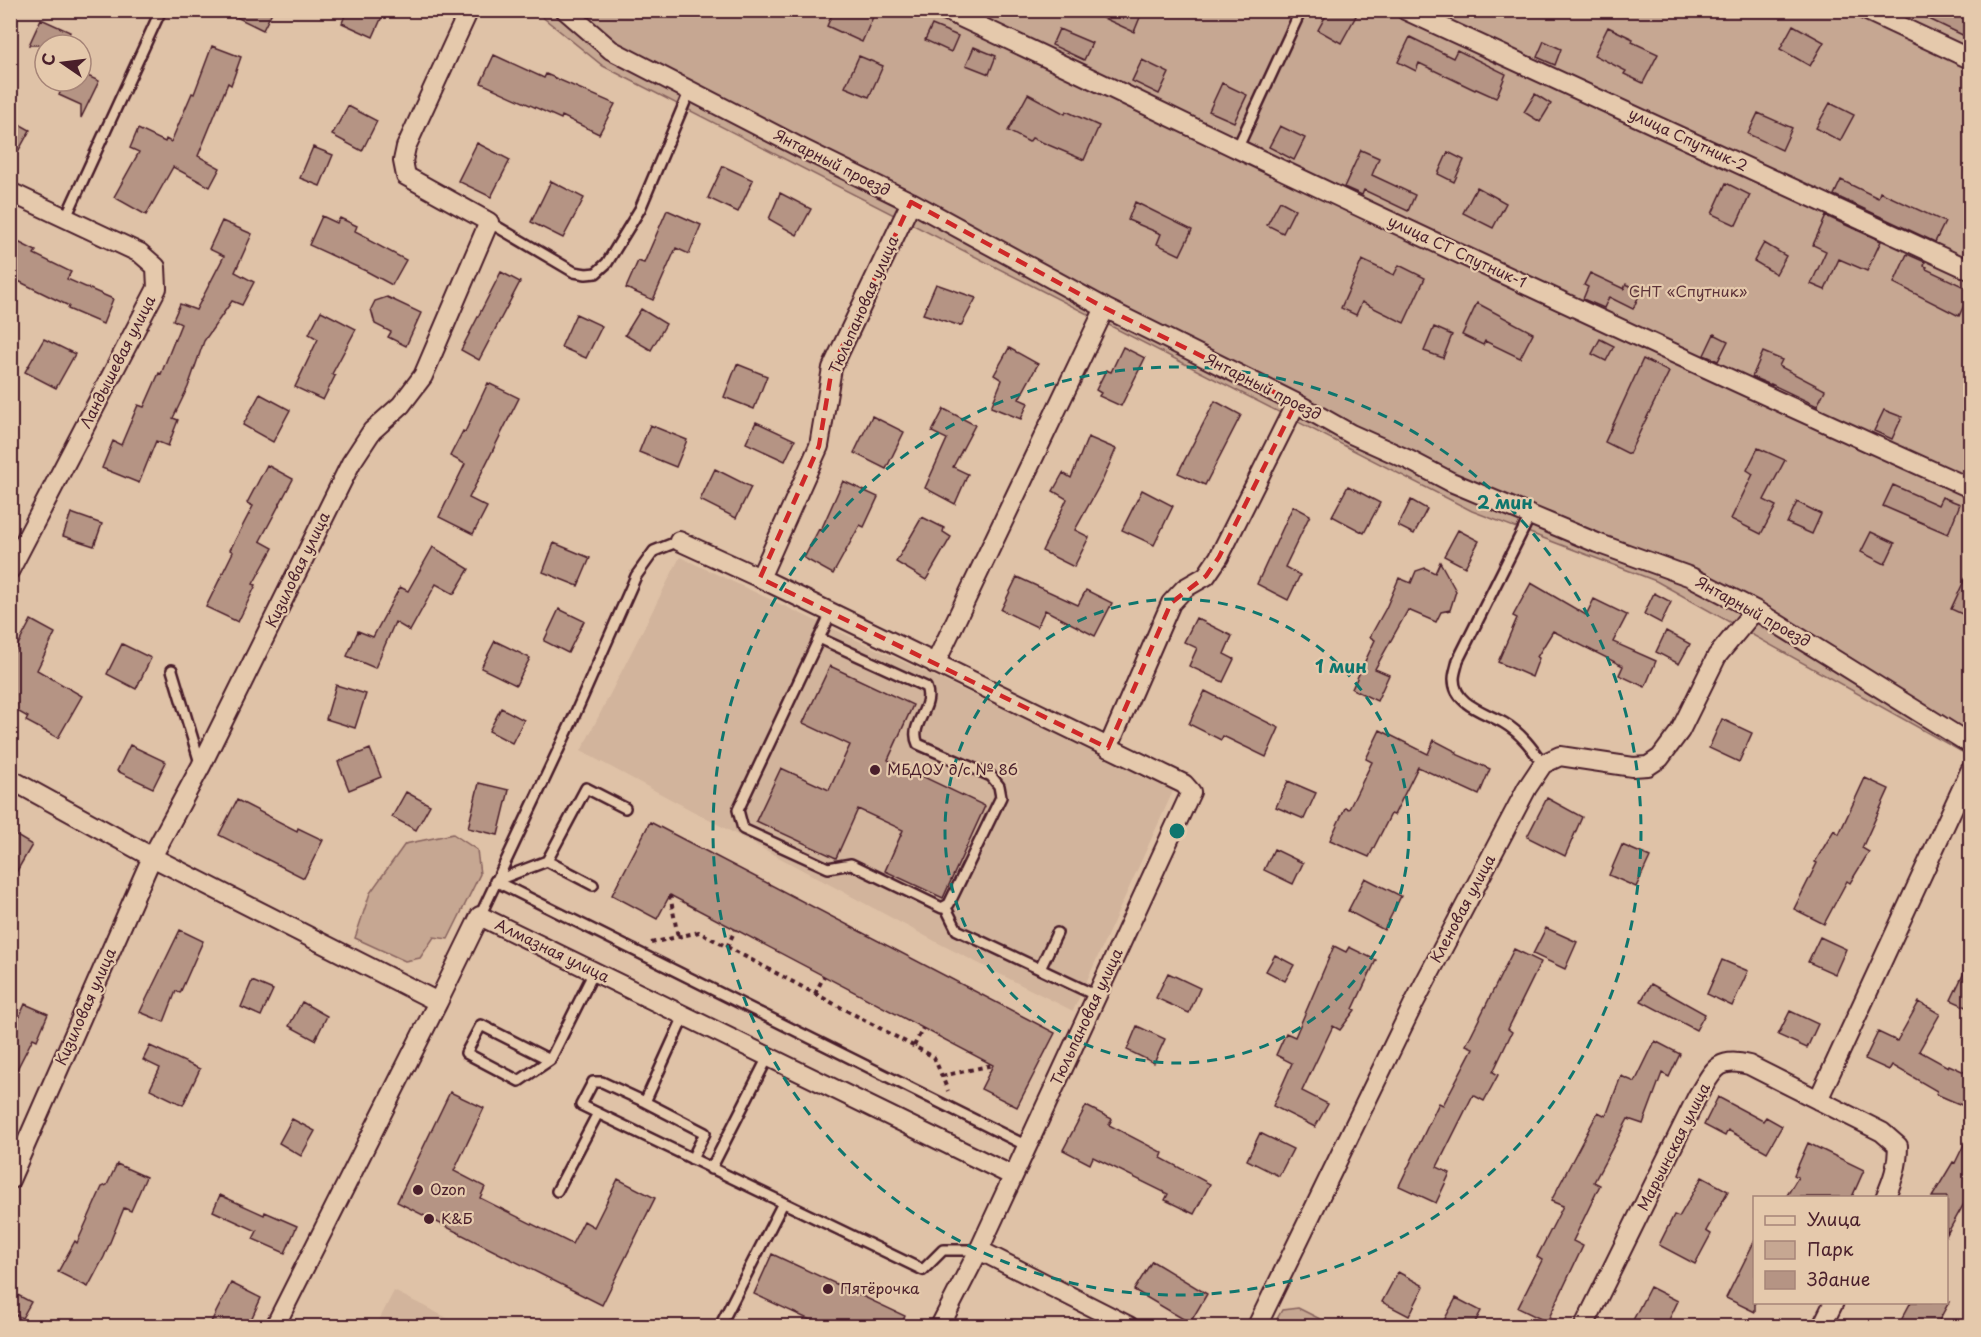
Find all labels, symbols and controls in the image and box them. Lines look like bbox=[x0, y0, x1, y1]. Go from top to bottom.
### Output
north arrow bbox=[33, 33, 93, 93]
text: С bbox=[34, 50, 61, 68]
street label: улица Спутник-2 bbox=[1625, 101, 1752, 176]
street label: Янтарный проезд bbox=[770, 122, 895, 201]
street label: улица СТ Спутник-1 bbox=[1385, 208, 1531, 293]
street label: Тюльпановая улица bbox=[822, 231, 904, 377]
park label: СНТ «Спутник» bbox=[1629, 279, 1748, 302]
street label: Ландышевая улица bbox=[73, 290, 160, 432]
street label: Янтарный проезд bbox=[1201, 346, 1326, 425]
text: 2 мин bbox=[1477, 488, 1533, 515]
street label: Кизиловая улица bbox=[259, 507, 335, 631]
street label: Янтарный проезд bbox=[1692, 570, 1815, 652]
text: 1 мин bbox=[1315, 652, 1367, 679]
place label: МБДОУ д/с № 86 bbox=[887, 757, 1018, 780]
marker: МБДОУ д/с № 86 bbox=[868, 763, 882, 777]
centre of rings bbox=[1167, 821, 1187, 841]
street label: Кленовая улица bbox=[1423, 849, 1500, 967]
street label: Алмазная улица bbox=[492, 912, 614, 988]
street label: Кизиловая улица bbox=[48, 943, 121, 1069]
street label: Тюльпановая улица bbox=[1044, 943, 1128, 1089]
street label: Марьинская улица bbox=[1630, 1078, 1715, 1214]
place label: Ozon bbox=[430, 1177, 466, 1200]
marker: Ozon bbox=[411, 1183, 425, 1197]
legend bbox=[1753, 1196, 1948, 1304]
text: Улица bbox=[1807, 1205, 1861, 1232]
place label: К&Б bbox=[441, 1206, 473, 1229]
marker: К&Б bbox=[422, 1212, 436, 1226]
text: Парк bbox=[1807, 1235, 1854, 1262]
text: Здание bbox=[1807, 1265, 1870, 1292]
place label: Пятёрочка bbox=[840, 1276, 920, 1299]
marker: Пятёрочка bbox=[821, 1282, 835, 1296]

